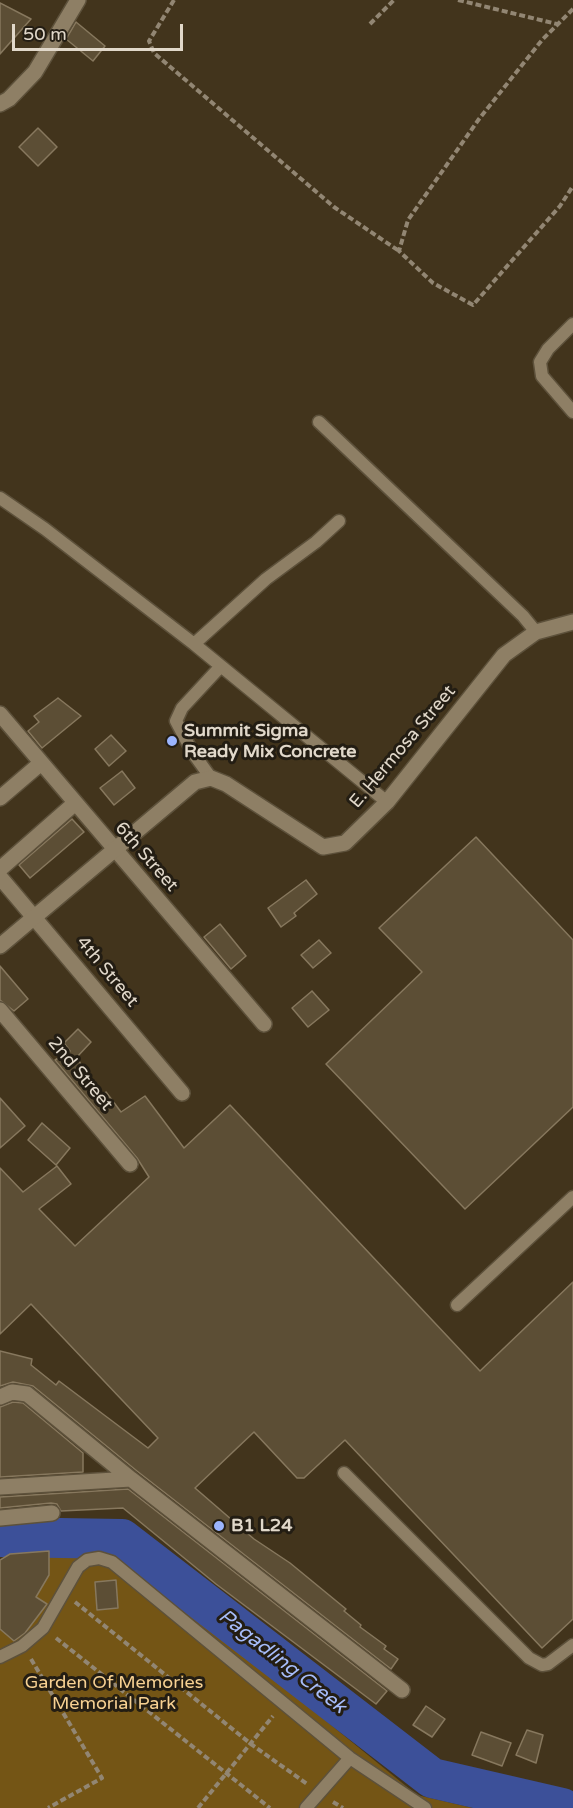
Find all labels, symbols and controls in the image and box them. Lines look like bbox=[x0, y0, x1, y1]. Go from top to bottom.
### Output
scale bar bbox=[15, 12, 186, 50]
text: 50 m bbox=[23, 23, 67, 45]
street label: E. Hermosa Street bbox=[345, 681, 461, 813]
place label: Summit Sigma Ready Mix Concrete bbox=[184, 720, 356, 762]
marker: Summit Sigma Ready Mix Concrete bbox=[165, 734, 179, 748]
street label: 6th Street bbox=[110, 818, 182, 896]
street label: 4th Street bbox=[71, 932, 143, 1012]
street label: 2nd Street bbox=[43, 1033, 117, 1115]
place label: B1 L24 bbox=[231, 1515, 292, 1537]
marker: B1 L24 bbox=[212, 1519, 226, 1533]
water label: Pagadling Creek bbox=[213, 1605, 351, 1719]
park label: Garden Of Memories Memorial Park bbox=[25, 1672, 203, 1714]

